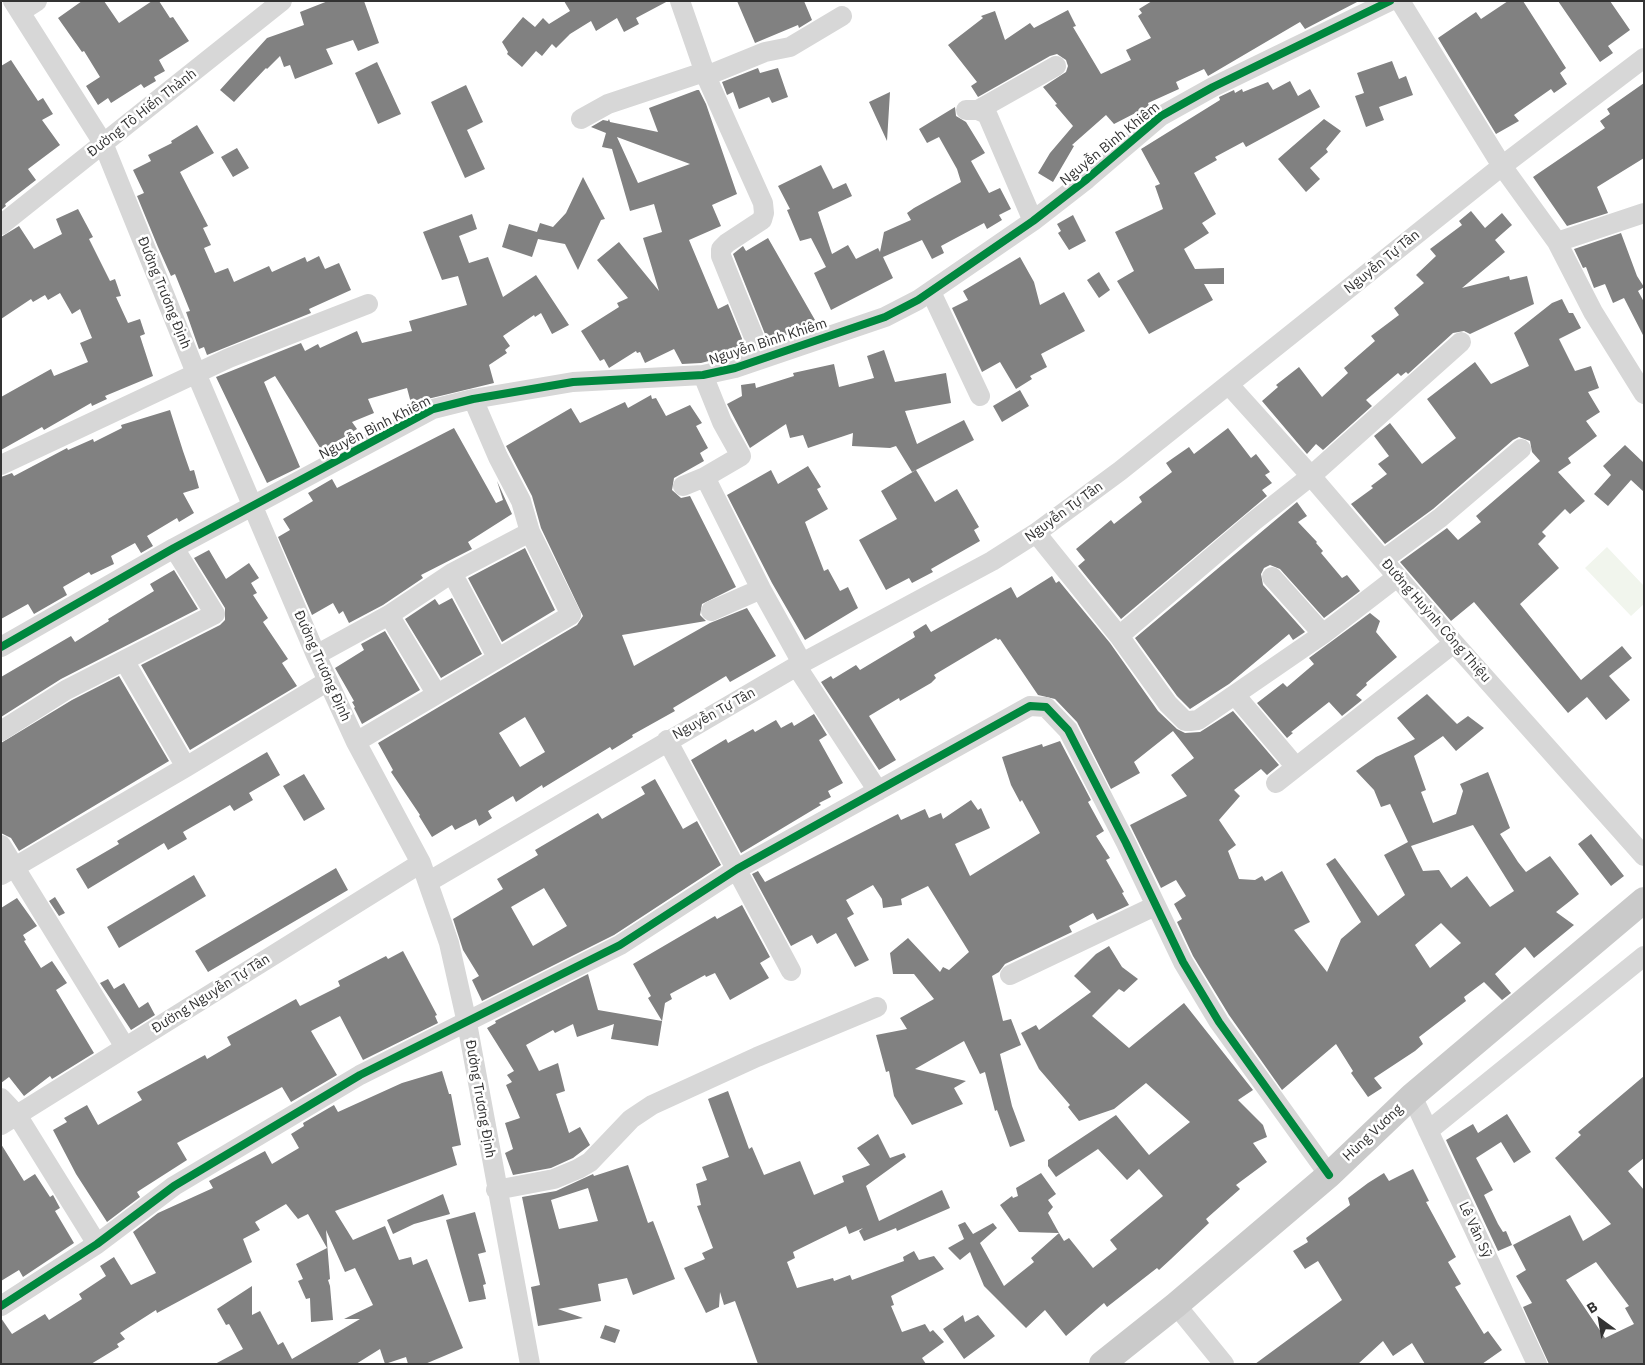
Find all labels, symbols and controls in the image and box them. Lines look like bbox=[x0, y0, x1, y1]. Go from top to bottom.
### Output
street label: Đường Tô Hiến Thành bbox=[84, 65, 200, 161]
street label: Nguyễn Bình Khiêm bbox=[1057, 99, 1163, 189]
street label: Nguyễn Tự Tân bbox=[1341, 227, 1423, 297]
street label: Đường Trương Định bbox=[134, 234, 194, 352]
street label: Nguyễn Bình Khiêm bbox=[707, 315, 829, 369]
street label: Nguyễn Bình Khiêm bbox=[316, 393, 434, 463]
street label: Nguyễn Tự Tân bbox=[1022, 478, 1106, 546]
street label: Đường Huỳnh Công Thiệu bbox=[1378, 556, 1494, 686]
street label: Đường Trương Định bbox=[290, 608, 354, 724]
street label: Nguyễn Tự Tân bbox=[670, 684, 758, 744]
street label: Đường Nguyễn Tự Tân bbox=[149, 951, 273, 1037]
street label: Đường Trương Định bbox=[461, 1039, 499, 1159]
street label: Hùng Vương bbox=[1340, 1101, 1406, 1165]
street label: Lê Văn Sỹ bbox=[1455, 1199, 1495, 1261]
north arrow bbox=[1575, 1295, 1625, 1345]
text: B bbox=[1583, 1297, 1601, 1317]

